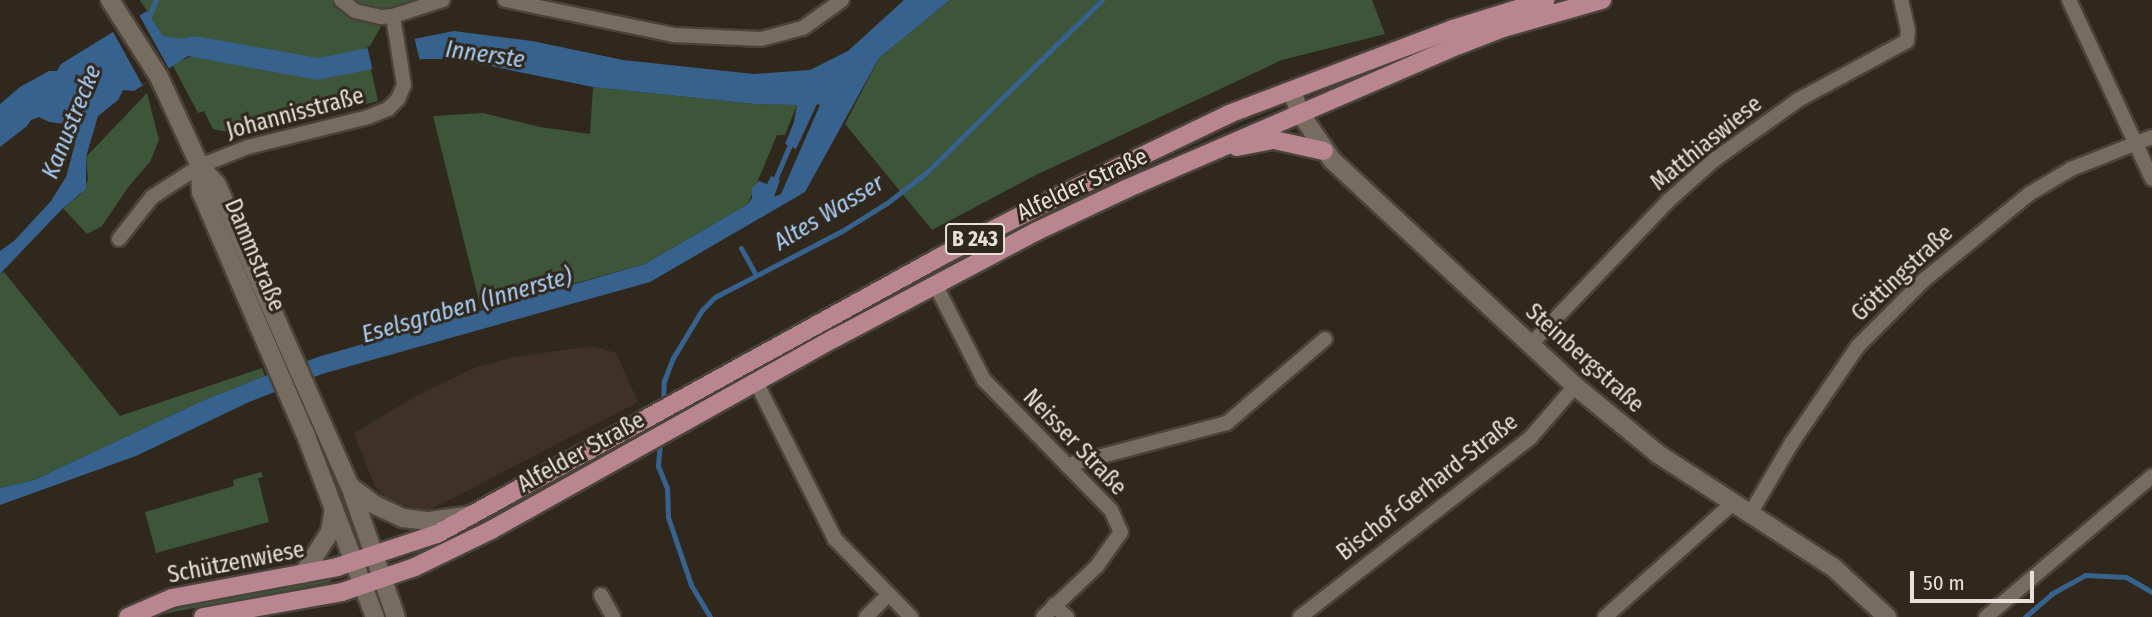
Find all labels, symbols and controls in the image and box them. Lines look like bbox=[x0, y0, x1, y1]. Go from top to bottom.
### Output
water label: Innerste bbox=[444, 35, 526, 75]
water label: Kanustrecke bbox=[36, 61, 108, 183]
street label: Johannisstraße bbox=[223, 81, 367, 145]
street label: Matthiaswiese bbox=[1645, 90, 1767, 196]
street label: Alfelder Straße bbox=[1012, 142, 1152, 226]
water label: Altes Wasser bbox=[769, 169, 889, 257]
street label: Dammstraße bbox=[219, 195, 291, 315]
street label: Göttingstraße bbox=[1846, 219, 1958, 327]
road number: B 243 bbox=[944, 222, 1006, 256]
water label: Eselsgraben (Innerste) bbox=[359, 262, 575, 350]
street label: Steinbergstraße bbox=[1520, 298, 1650, 418]
street label: Neisser Straße bbox=[1018, 383, 1132, 501]
street label: Alfelder Straße bbox=[513, 406, 649, 498]
street label: Bischof-Gerhard-Straße bbox=[1331, 408, 1523, 566]
street label: Schützenwiese bbox=[165, 535, 307, 589]
scale bar bbox=[1914, 558, 2038, 602]
text: 50 m bbox=[1923, 570, 1965, 596]

